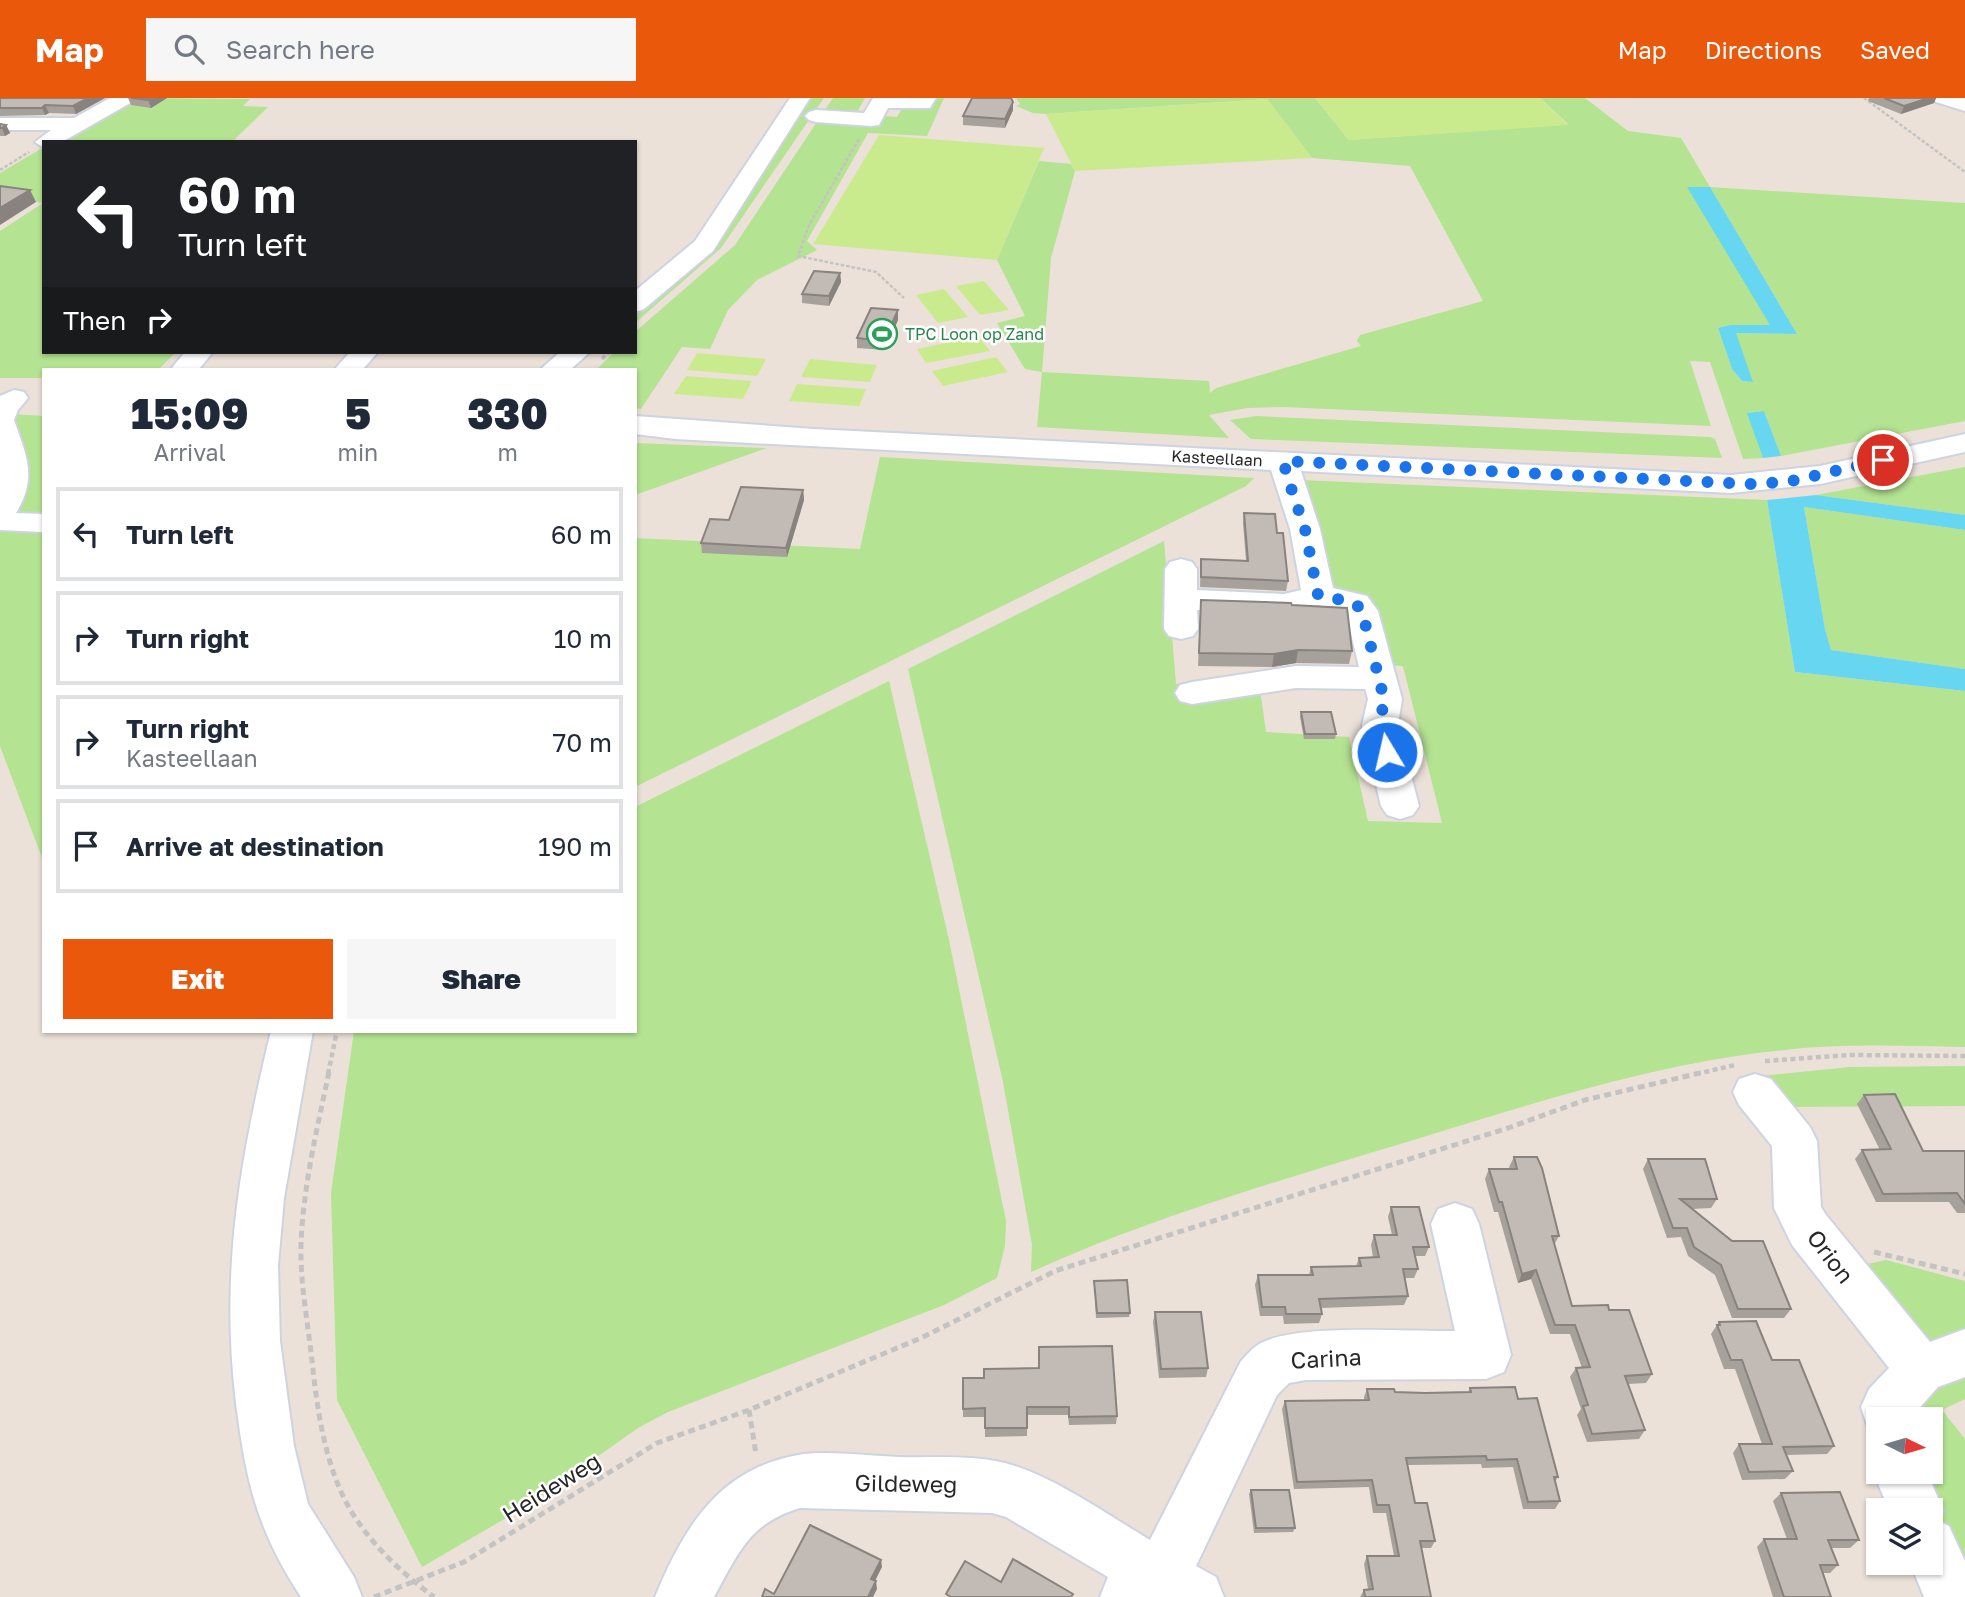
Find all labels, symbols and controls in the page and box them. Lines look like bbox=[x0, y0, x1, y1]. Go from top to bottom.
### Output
search box bbox=[146, 18, 636, 81]
text: Map bbox=[35, 30, 104, 69]
icon: search bbox=[170, 30, 208, 68]
text: Search here bbox=[226, 34, 375, 65]
text: Map bbox=[1618, 35, 1667, 64]
text: Directions bbox=[1705, 35, 1822, 64]
text: Saved bbox=[1860, 35, 1930, 64]
text: 60 m bbox=[178, 165, 296, 224]
icon: left bbox=[63, 168, 154, 259]
text: Turn left bbox=[178, 225, 307, 263]
icon: right bbox=[140, 301, 178, 339]
text: Then bbox=[63, 305, 126, 336]
sports icon: TPC Loon op Zand bbox=[865, 317, 899, 351]
place label: TPC Loon op Zand bbox=[905, 324, 1044, 344]
text: 15:09 bbox=[131, 388, 249, 438]
text: 5 bbox=[345, 388, 371, 438]
text: 330 bbox=[467, 388, 548, 438]
pin bbox=[1853, 430, 1913, 490]
text: Arrival bbox=[154, 438, 226, 466]
text: min bbox=[338, 438, 378, 466]
text: m bbox=[497, 438, 518, 466]
icon: arrive bbox=[1864, 441, 1902, 479]
street label: Kasteellaan bbox=[1171, 446, 1263, 470]
icon: left bbox=[67, 515, 105, 553]
text: Turn left bbox=[126, 519, 234, 550]
text: 60 m bbox=[551, 519, 612, 550]
icon: right bbox=[67, 619, 105, 657]
text: Turn right bbox=[126, 623, 249, 654]
text: 10 m bbox=[554, 623, 612, 654]
text: Turn right bbox=[126, 713, 249, 744]
position arrow bbox=[1350, 715, 1424, 789]
icon: right bbox=[67, 723, 105, 761]
text: 70 m bbox=[553, 727, 612, 758]
text: Kasteellaan bbox=[126, 744, 258, 772]
icon: arrive bbox=[67, 827, 105, 865]
text: Arrive at destination bbox=[126, 831, 384, 862]
text: 190 m bbox=[538, 831, 612, 862]
button: Exit bbox=[63, 939, 333, 1019]
button: Share bbox=[347, 939, 616, 1019]
street label: Orion bbox=[1802, 1224, 1860, 1288]
street label: Carina bbox=[1290, 1342, 1362, 1374]
north arrow bbox=[1866, 1407, 1942, 1484]
map controls bbox=[1866, 1407, 1943, 1575]
street label: Heideweg bbox=[497, 1446, 605, 1528]
street label: Gildeweg bbox=[854, 1468, 958, 1498]
button: layers bbox=[1866, 1498, 1943, 1575]

